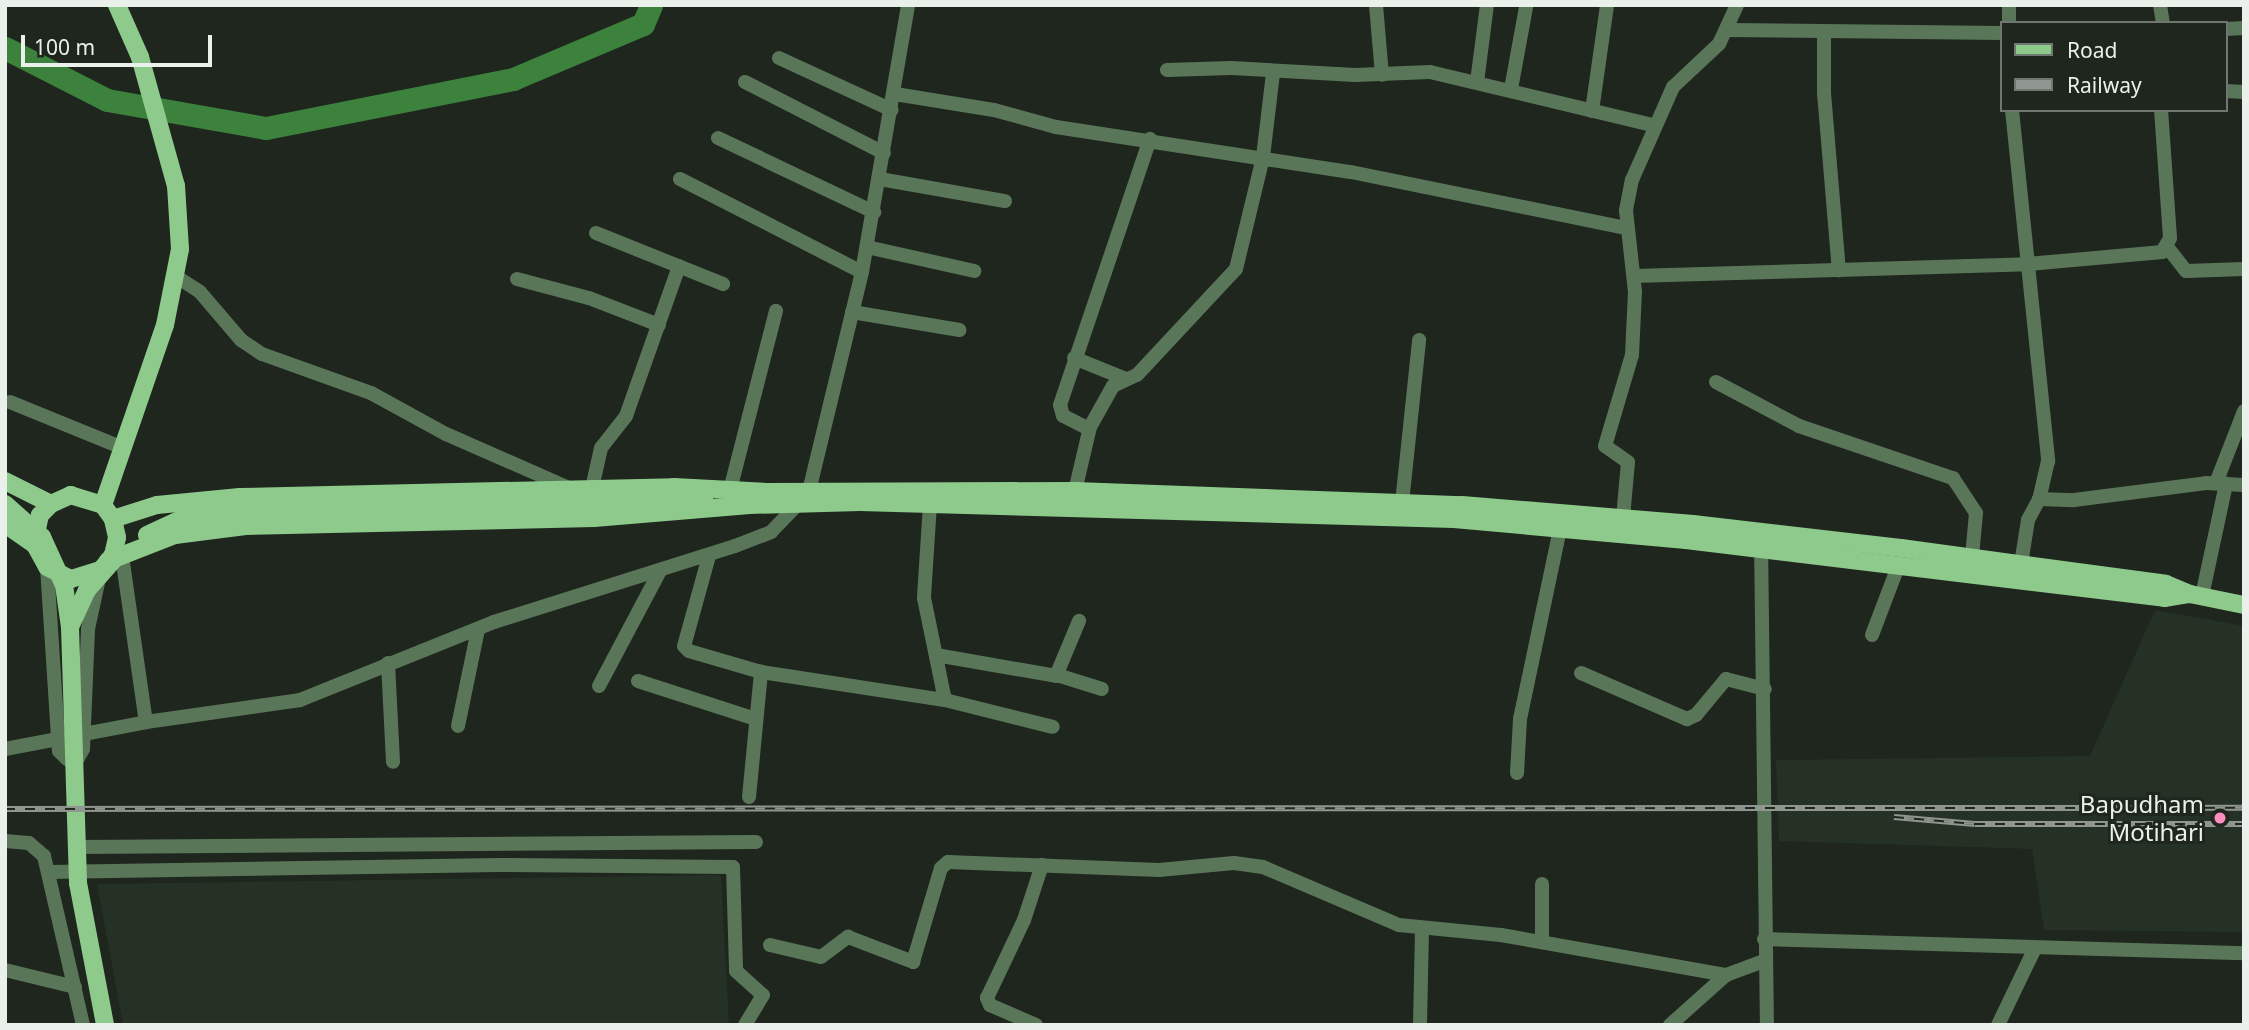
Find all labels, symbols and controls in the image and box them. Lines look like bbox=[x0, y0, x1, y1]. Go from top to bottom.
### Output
scale bar bbox=[24, 21, 215, 65]
legend bbox=[2000, 21, 2228, 112]
text: 100 m bbox=[34, 33, 95, 61]
text: Road bbox=[2067, 36, 2117, 64]
text: Railway bbox=[2067, 71, 2142, 99]
place label: Bapudham Motihari bbox=[2080, 790, 2204, 846]
marker: Bapudham Motihari bbox=[2210, 808, 2230, 828]

